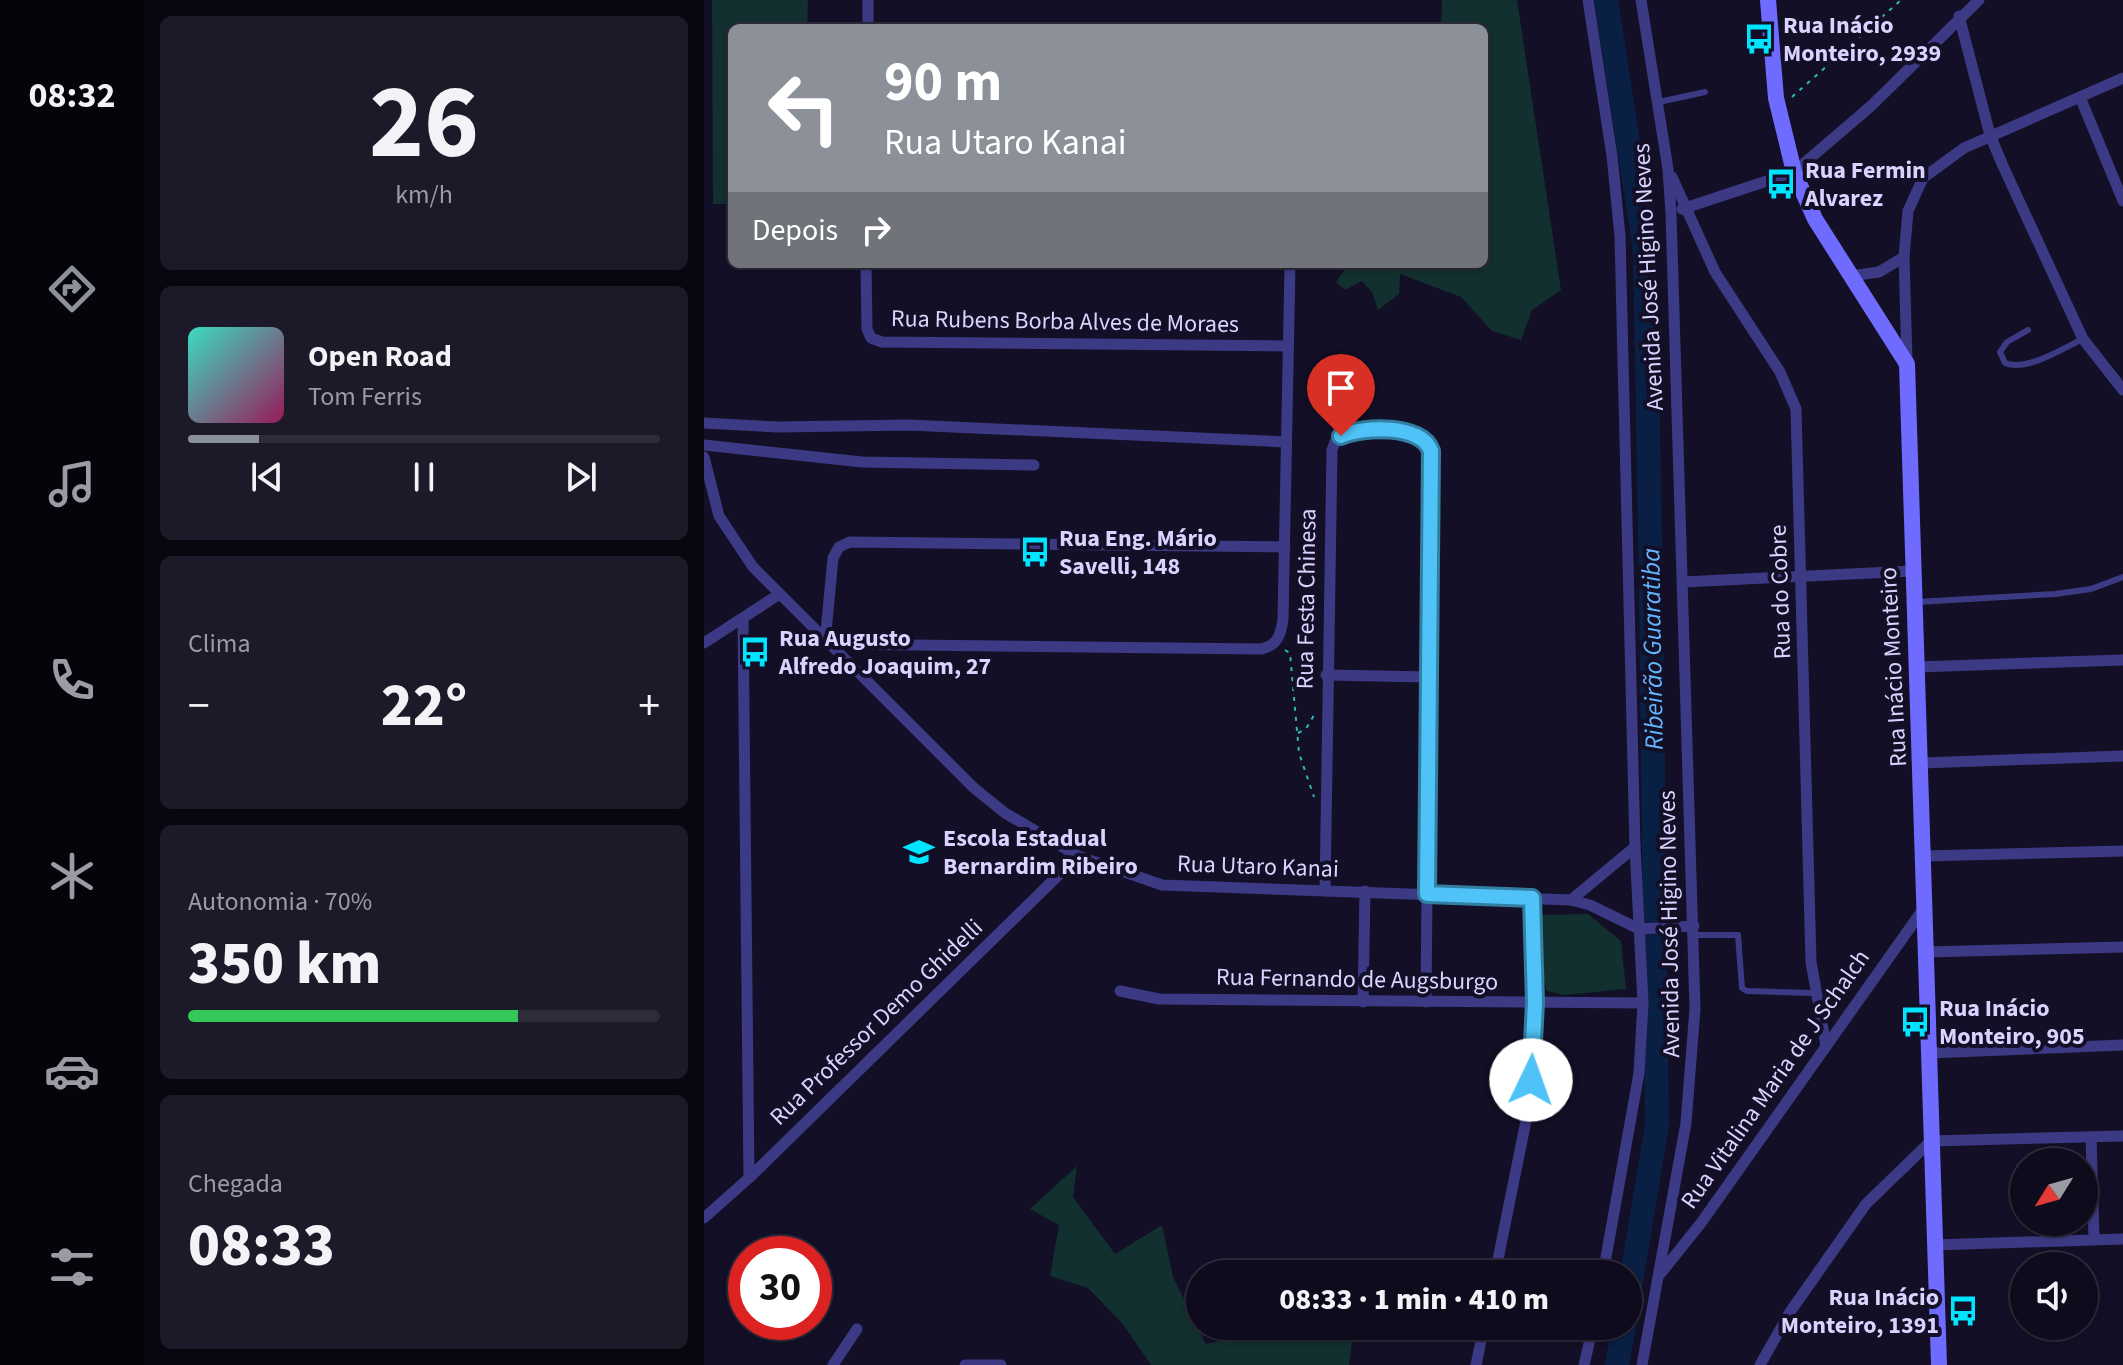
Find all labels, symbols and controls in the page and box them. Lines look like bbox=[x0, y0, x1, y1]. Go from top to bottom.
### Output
place label: Rua Inácio Monteiro, 2939 bbox=[1783, 8, 1941, 71]
bus stop icon: Rua Inácio Monteiro, 2939 bbox=[1742, 22, 1776, 56]
text: 90 m bbox=[884, 43, 1002, 122]
text: 26 bbox=[369, 50, 479, 198]
icon: left bbox=[752, 56, 856, 160]
text: 08:32 bbox=[29, 70, 115, 121]
text: Rua Utaro Kanai bbox=[884, 117, 1127, 168]
street label: Avenida José Higino Neves bbox=[1624, 143, 1673, 411]
place label: Rua Fermin Alvarez bbox=[1804, 153, 1926, 216]
bus stop icon: Rua Fermin Alvarez bbox=[1764, 167, 1798, 201]
text: km/h bbox=[395, 176, 453, 213]
icon: right bbox=[854, 208, 898, 252]
text: Depois bbox=[752, 209, 838, 252]
icon: directions bbox=[44, 261, 100, 317]
street label: Rua Rubens Borba Alves de Moraes bbox=[891, 301, 1239, 342]
text: Open Road bbox=[308, 335, 452, 378]
pin bbox=[1307, 354, 1375, 436]
icon: arrive bbox=[1319, 366, 1363, 410]
text: Tom Ferris bbox=[308, 378, 422, 415]
icon: previous bbox=[245, 455, 289, 499]
icon: pause bbox=[402, 455, 446, 499]
icon: next bbox=[559, 455, 603, 499]
icon: music bbox=[44, 456, 100, 512]
street label: Rua Festa Chinesa bbox=[1287, 508, 1326, 690]
place label: Rua Eng. Mário Savelli, 148 bbox=[1059, 521, 1217, 584]
street label: Rua do Cobre bbox=[1761, 524, 1800, 660]
bus stop icon: Rua Eng. Mário Savelli, 148 bbox=[1018, 535, 1052, 569]
water label: Ribeirão Guaratiba bbox=[1632, 548, 1673, 750]
street label: Rua Inácio Monteiro bbox=[1871, 566, 1916, 768]
place label: Rua Augusto Alfredo Joaquim, 27 bbox=[778, 621, 991, 684]
text: Clima bbox=[188, 625, 251, 662]
bus stop icon: Rua Augusto Alfredo Joaquim, 27 bbox=[738, 635, 772, 669]
icon: phone bbox=[44, 652, 100, 708]
text: 22° bbox=[381, 664, 467, 749]
text: − bbox=[188, 675, 210, 738]
text: + bbox=[638, 675, 660, 738]
street label: Avenida José Higino Neves bbox=[1650, 790, 1689, 1058]
place label: Escola Estadual Bernardim Ribeiro bbox=[943, 821, 1138, 884]
school or university icon: Escola Estadual Bernardim Ribeiro bbox=[902, 835, 936, 869]
street label: Rua Utaro Kanai bbox=[1177, 846, 1339, 887]
icon: climate bbox=[44, 848, 100, 904]
text: Autonomia · 70% bbox=[188, 883, 372, 920]
street label: Rua Professor Demo Ghidelli bbox=[762, 911, 991, 1134]
text: 350 km bbox=[188, 922, 381, 1007]
street label: Rua Vitalina Maria de J Schalch bbox=[1672, 942, 1879, 1216]
street label: Rua Fernando de Augsburgo bbox=[1216, 960, 1498, 999]
place label: Rua Inácio Monteiro, 905 bbox=[1939, 991, 2085, 1054]
bus stop icon: Rua Inácio Monteiro, 905 bbox=[1898, 1005, 1932, 1039]
position arrow bbox=[1489, 1038, 1573, 1122]
icon: car bbox=[44, 1043, 100, 1099]
north arrow bbox=[2010, 1148, 2098, 1236]
map controls bbox=[2010, 1148, 2098, 1340]
text: Chegada bbox=[188, 1165, 283, 1202]
text: 08:33 bbox=[188, 1204, 335, 1289]
speed limit sign: 30 bbox=[728, 1236, 832, 1340]
icon: filters bbox=[44, 1239, 100, 1295]
button: sound bbox=[2010, 1252, 2098, 1340]
text: 08:33 · 1 min · 410 m bbox=[1279, 1278, 1549, 1321]
place label: Rua Inácio Monteiro, 1391 bbox=[1781, 1280, 1939, 1343]
bus stop icon: Rua Inácio Monteiro, 1391 bbox=[1946, 1294, 1980, 1328]

